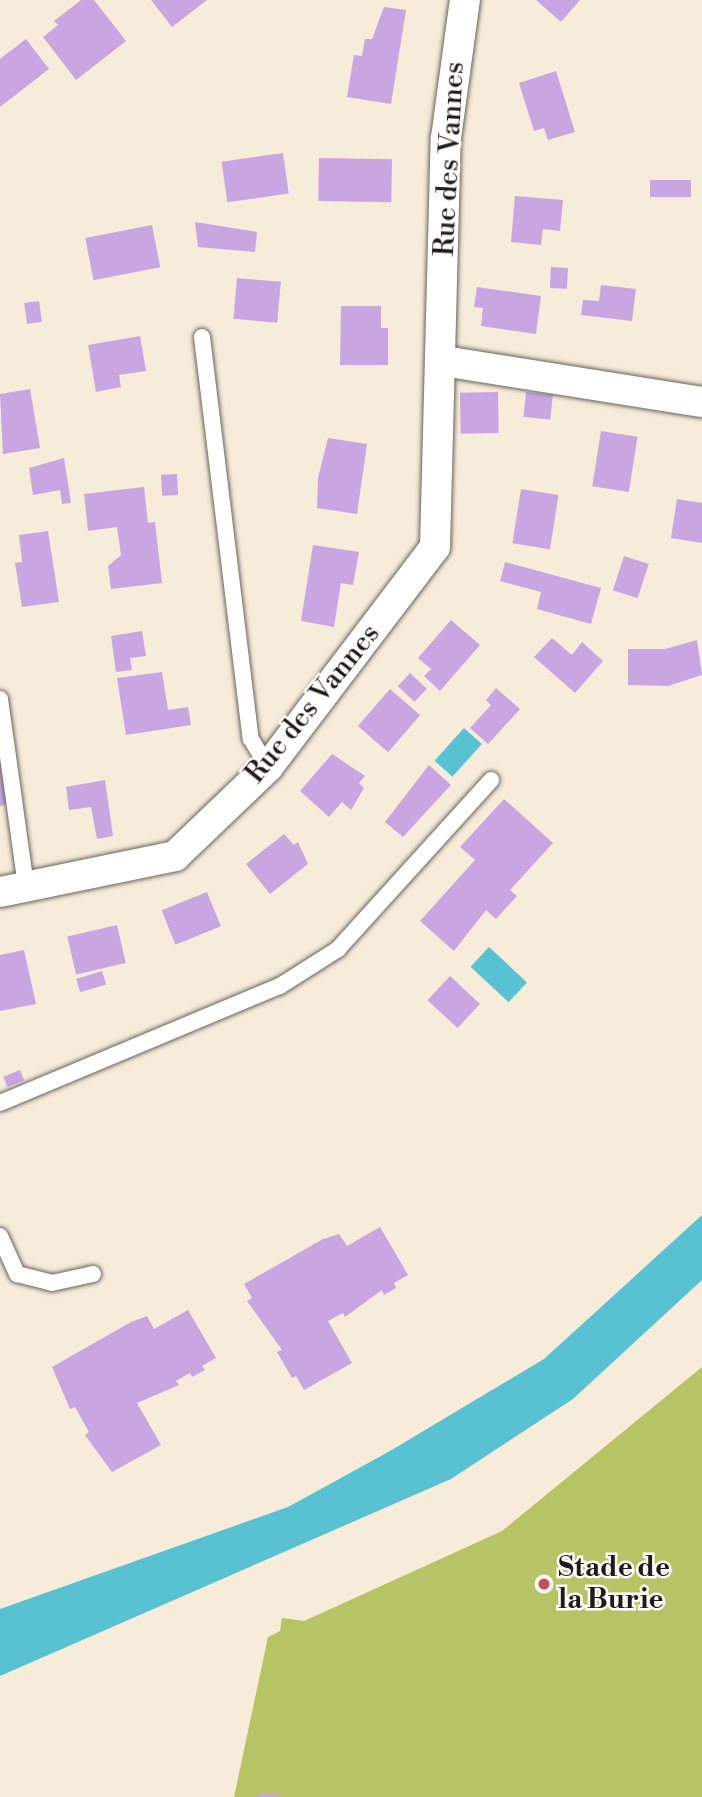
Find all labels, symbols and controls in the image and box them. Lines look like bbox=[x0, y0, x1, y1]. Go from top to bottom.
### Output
street label: Rue des Vannes bbox=[428, 61, 472, 257]
street label: Rue des Vannes bbox=[239, 618, 387, 790]
place label: Stade de la Burie bbox=[558, 1551, 670, 1617]
marker: Stade de la Burie bbox=[536, 1576, 552, 1592]

